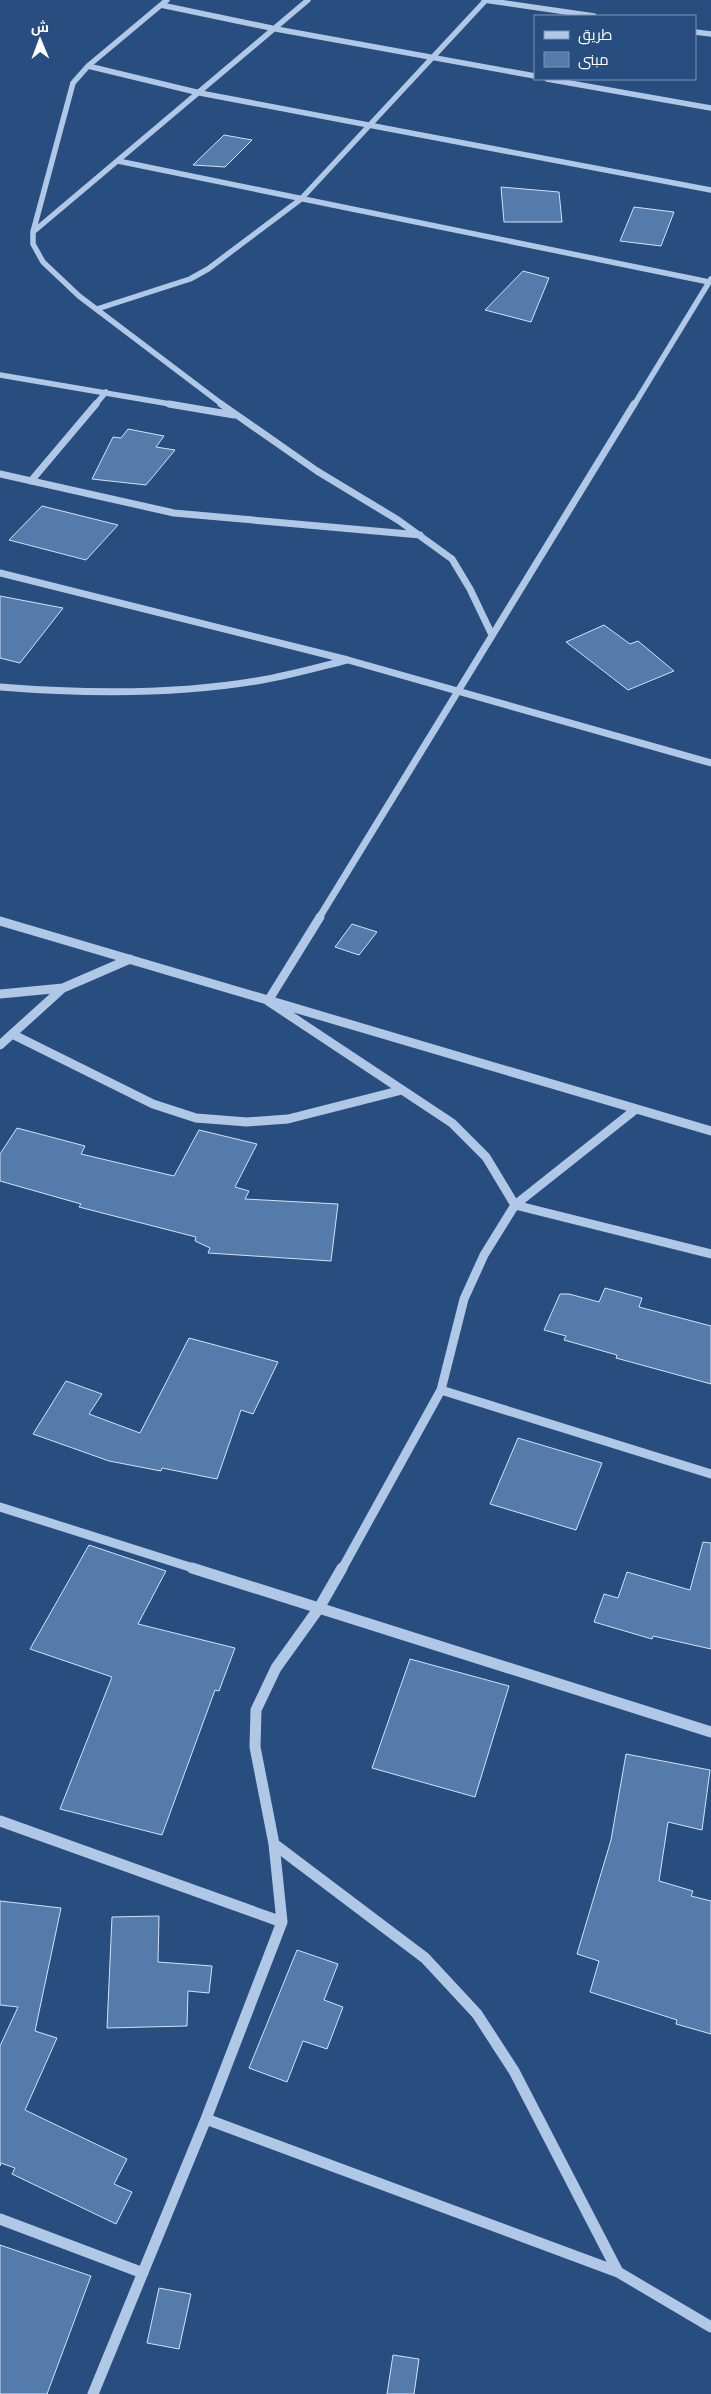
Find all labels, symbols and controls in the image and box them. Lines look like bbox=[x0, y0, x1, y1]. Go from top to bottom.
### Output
north arrow bbox=[15, 15, 65, 65]
legend bbox=[534, 15, 696, 80]
text: ش bbox=[31, 19, 49, 36]
text: طريق bbox=[578, 26, 612, 45]
text: مبنى bbox=[578, 51, 609, 70]

